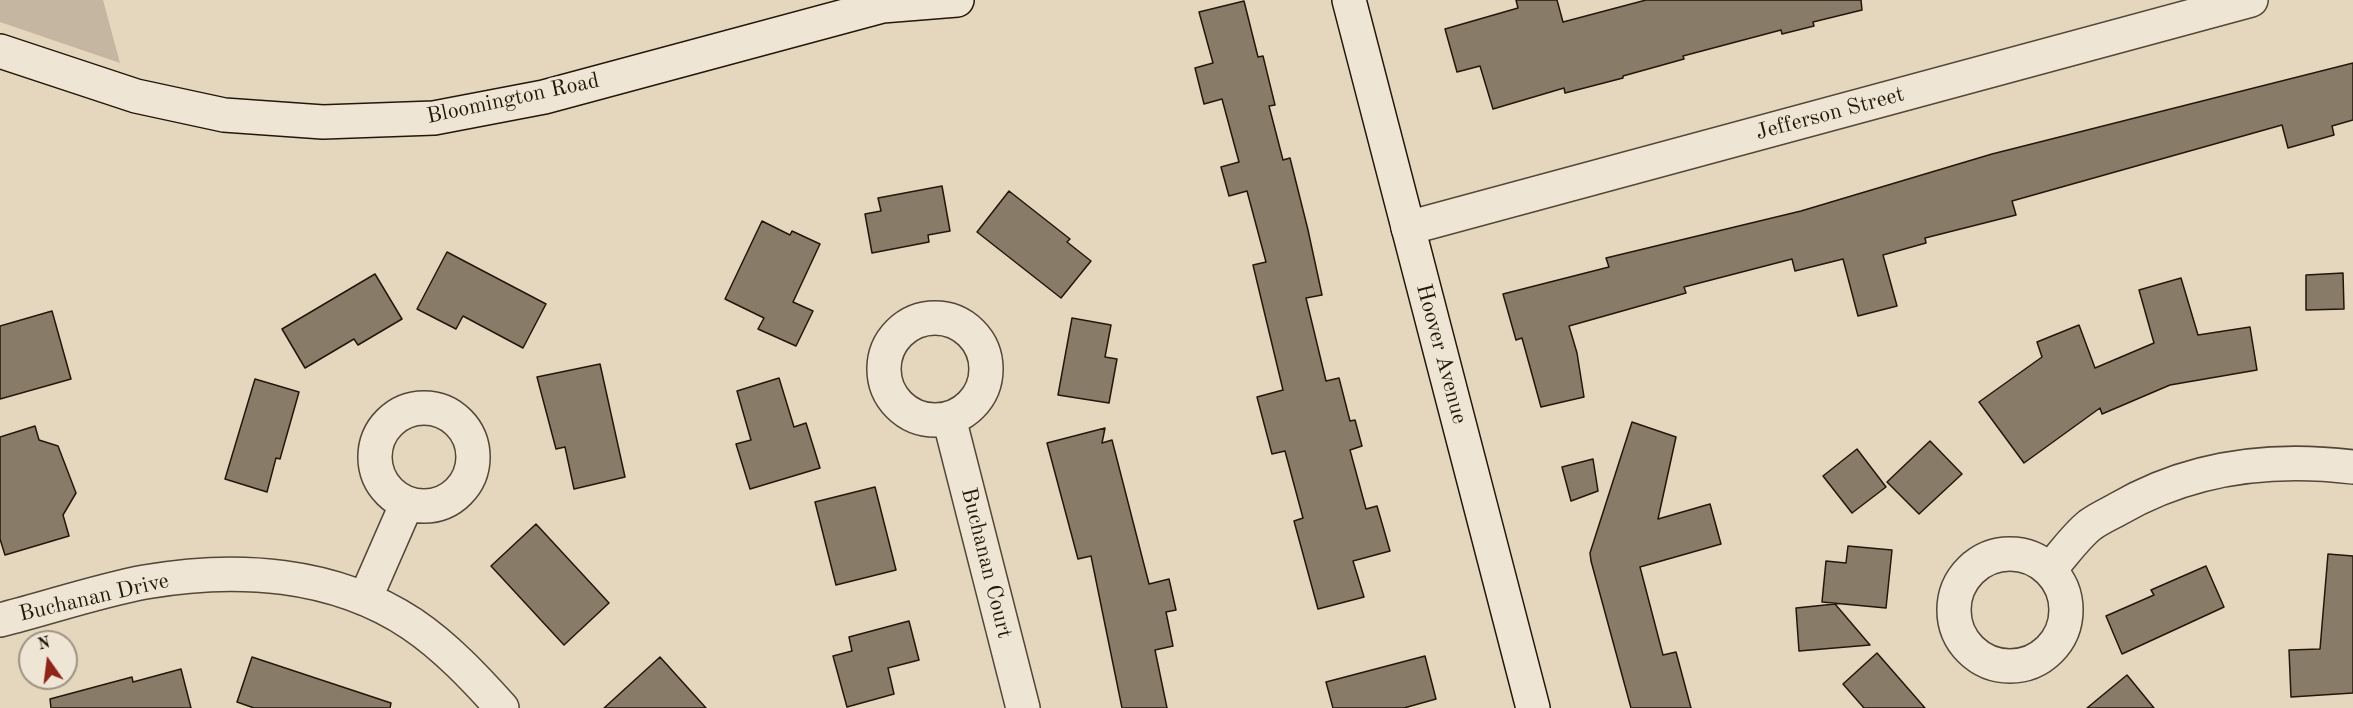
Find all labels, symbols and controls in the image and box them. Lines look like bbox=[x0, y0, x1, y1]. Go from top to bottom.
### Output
street label: Bloomington Road bbox=[424, 68, 602, 130]
street label: Jefferson Street bbox=[1753, 82, 1907, 146]
street label: Hoover Avenue bbox=[1410, 281, 1472, 427]
street label: Buchanan Court bbox=[955, 485, 1017, 641]
street label: Buchanan Drive bbox=[16, 568, 172, 628]
north arrow bbox=[18, 630, 78, 690]
text: N bbox=[36, 635, 52, 654]

